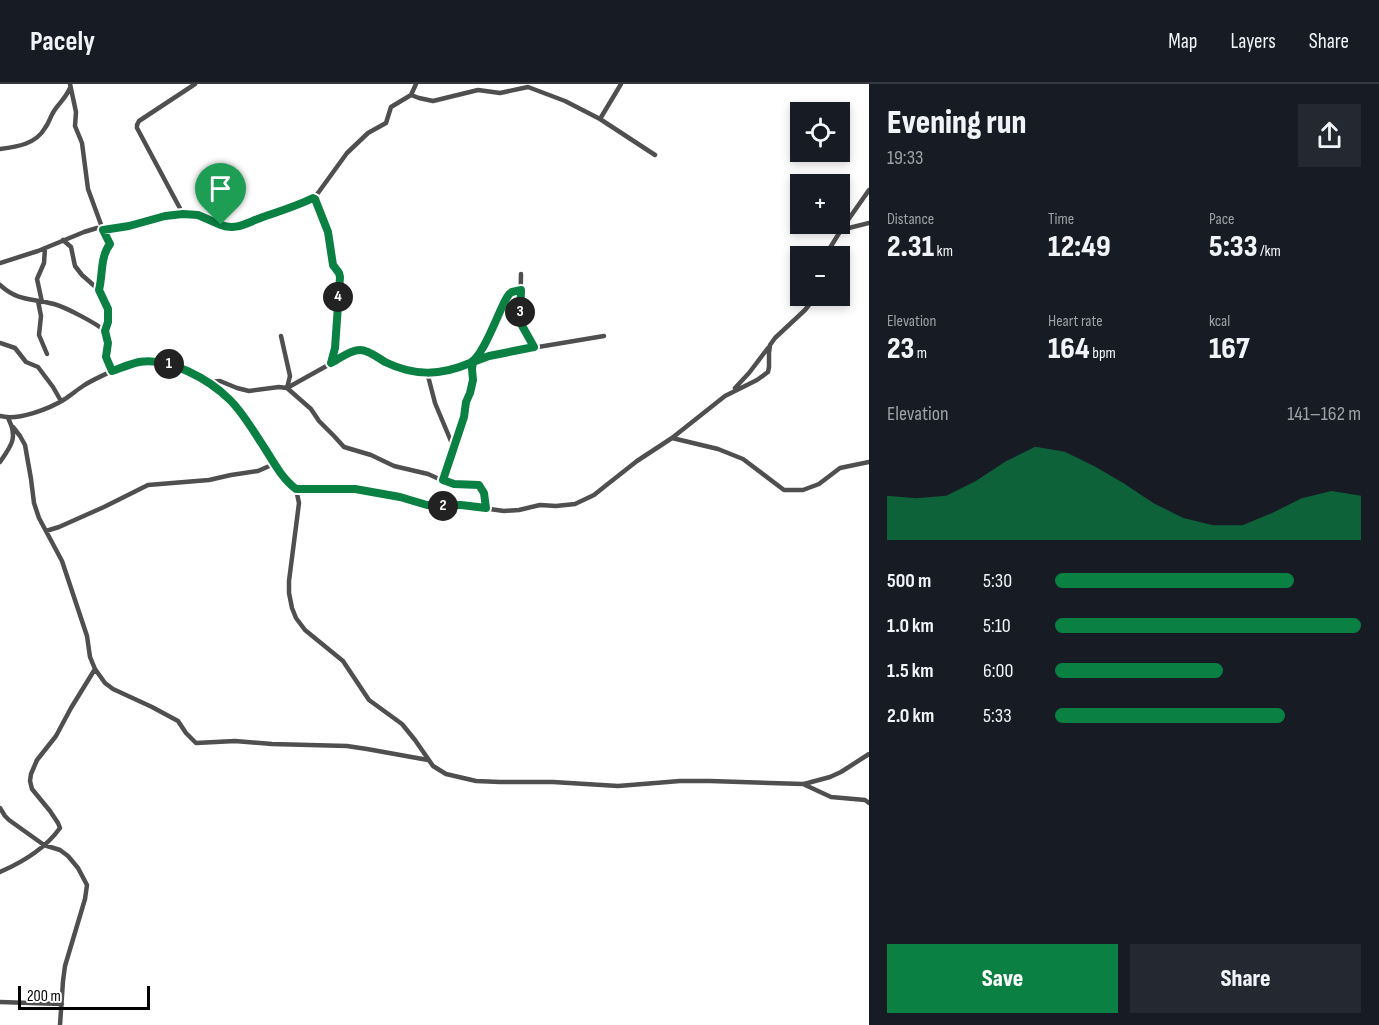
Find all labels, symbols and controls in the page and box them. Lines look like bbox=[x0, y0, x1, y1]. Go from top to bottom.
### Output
text: Pacely bbox=[30, 25, 95, 58]
text: Map bbox=[1168, 29, 1197, 54]
text: Layers bbox=[1230, 29, 1276, 54]
text: Share bbox=[1309, 29, 1349, 54]
map controls bbox=[790, 102, 850, 306]
button: locate bbox=[790, 102, 850, 162]
text: Evening run bbox=[887, 103, 1027, 143]
button: share bbox=[1298, 104, 1361, 167]
text: 19:33 bbox=[887, 146, 923, 170]
pin bbox=[195, 163, 246, 225]
icon: arrive bbox=[204, 172, 237, 205]
button: + bbox=[790, 174, 850, 234]
text: Distance bbox=[887, 210, 934, 229]
text: Time bbox=[1048, 210, 1074, 229]
text: Pace bbox=[1209, 210, 1234, 229]
text: 2.31 bbox=[887, 229, 934, 265]
text: 12:49 bbox=[1048, 229, 1111, 265]
text: 5:33 bbox=[1209, 229, 1258, 265]
text: km bbox=[934, 242, 953, 261]
text: /km bbox=[1258, 242, 1281, 261]
button: − bbox=[790, 246, 850, 306]
pin: 4 bbox=[323, 282, 353, 312]
text: 4 bbox=[334, 287, 342, 306]
pin: 3 bbox=[505, 297, 535, 327]
text: 3 bbox=[516, 302, 524, 321]
text: Elevation bbox=[887, 312, 936, 331]
text: Heart rate bbox=[1048, 312, 1103, 331]
text: kcal bbox=[1209, 312, 1230, 331]
text: 23 bbox=[887, 331, 914, 367]
text: 164 bbox=[1048, 331, 1090, 367]
text: 167 bbox=[1209, 331, 1249, 367]
text: m bbox=[914, 344, 927, 363]
text: bpm bbox=[1090, 344, 1116, 363]
pin: 1 bbox=[154, 349, 184, 379]
text: 1 bbox=[166, 354, 172, 373]
text: Elevation bbox=[887, 402, 949, 426]
text: 141–162 m bbox=[1287, 402, 1361, 426]
pin: 2 bbox=[428, 491, 458, 521]
text: 2 bbox=[439, 496, 447, 515]
text: 500 m bbox=[887, 569, 931, 593]
text: 5:30 bbox=[983, 569, 1012, 593]
text: 1.0 km bbox=[887, 614, 934, 638]
text: 5:10 bbox=[983, 614, 1011, 638]
text: 1.5 km bbox=[887, 659, 933, 683]
text: 6:00 bbox=[983, 659, 1013, 683]
text: 2.0 km bbox=[887, 704, 934, 728]
text: 5:33 bbox=[983, 704, 1012, 728]
button: Save bbox=[887, 944, 1118, 1013]
button: Share bbox=[1130, 944, 1361, 1013]
scale bar bbox=[18, 983, 150, 1010]
text: 200 m bbox=[27, 987, 61, 1006]

